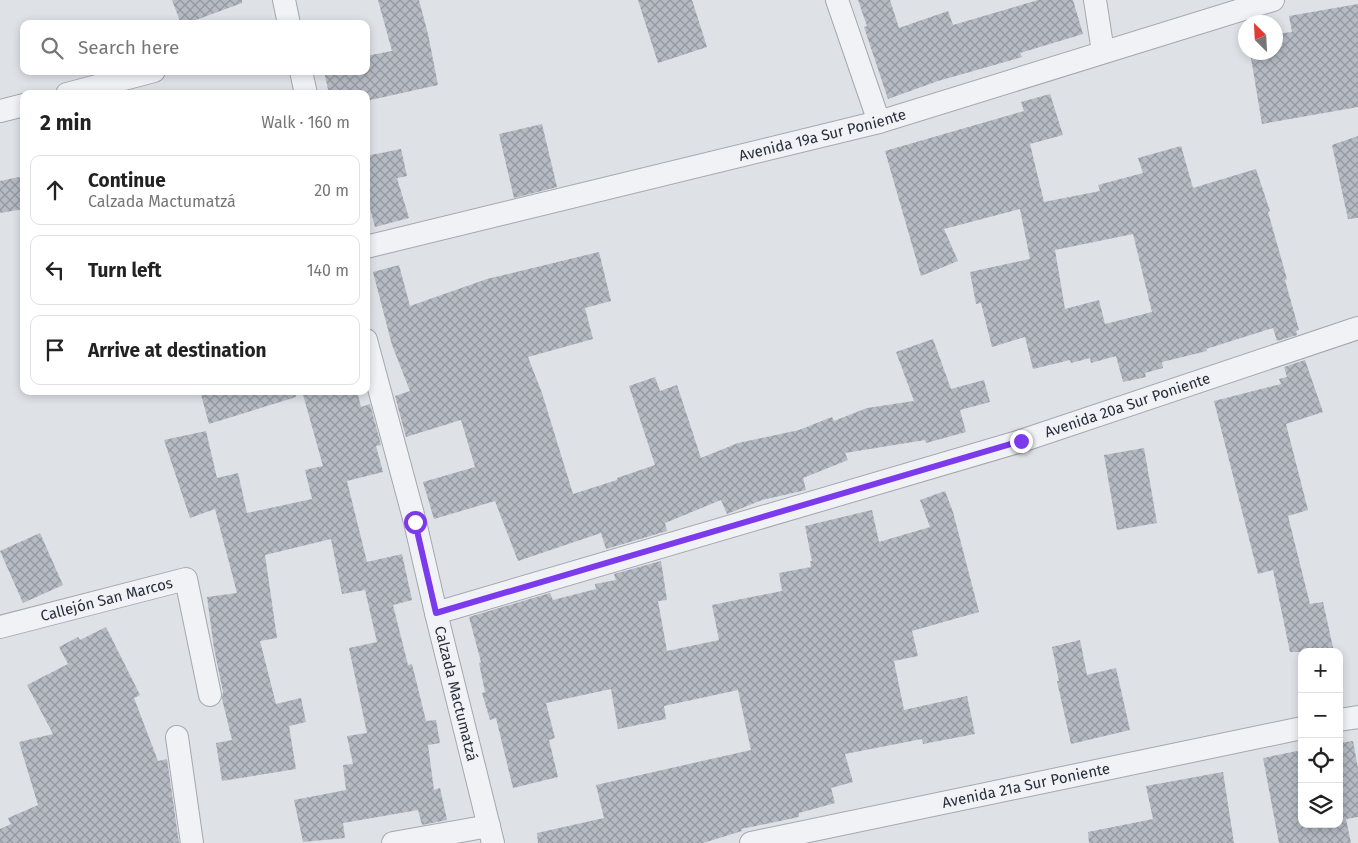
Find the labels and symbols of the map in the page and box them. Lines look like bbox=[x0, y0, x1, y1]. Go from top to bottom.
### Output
north arrow bbox=[1238, 15, 1283, 60]
street label: Avenida 19a Sur Poniente bbox=[737, 105, 908, 165]
street label: Avenida 20a Sur Poniente bbox=[1042, 369, 1212, 441]
route end bbox=[1010, 430, 1033, 453]
route start bbox=[404, 511, 427, 534]
street label: Callejón San Marcos bbox=[38, 574, 175, 625]
street label: Calzada Mactumatzá bbox=[431, 624, 481, 763]
street label: Avenida 21a Sur Poniente bbox=[940, 759, 1112, 812]

